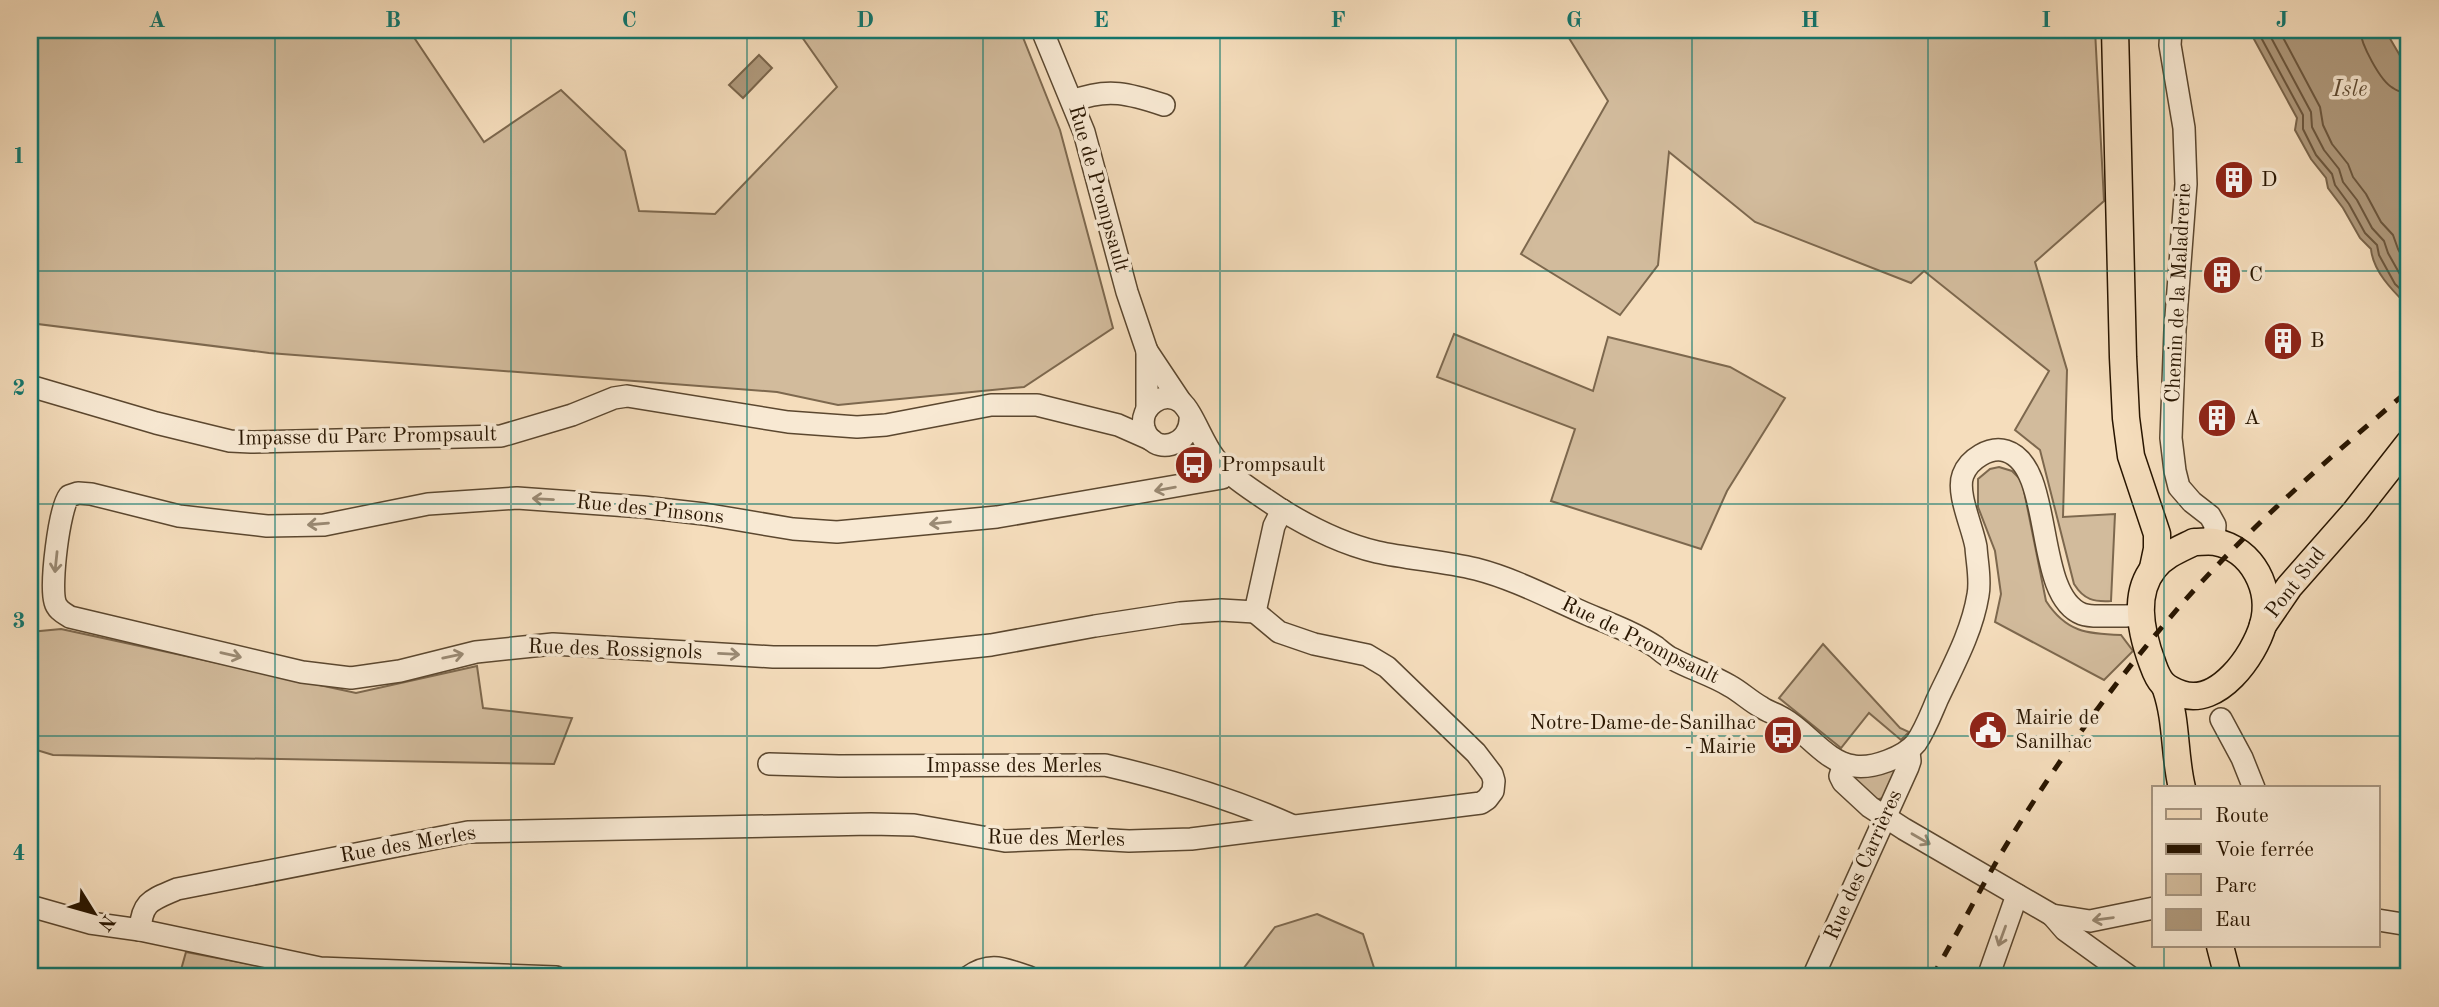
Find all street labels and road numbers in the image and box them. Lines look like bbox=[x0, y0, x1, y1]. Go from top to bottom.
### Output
street label: Rue de Prompsault bbox=[1064, 103, 1132, 275]
street label: Chemin de la Maladrerie bbox=[2163, 182, 2195, 404]
street label: Impasse du Parc Prompsault bbox=[237, 424, 497, 450]
street label: Rue des Pinsons bbox=[575, 492, 725, 528]
street label: Pont Sud bbox=[2262, 544, 2330, 622]
street label: Rue de Prompsault bbox=[1558, 594, 1722, 688]
street label: Rue des Rossignols bbox=[527, 636, 703, 664]
street label: Impasse des Merles bbox=[926, 756, 1102, 777]
street label: Rue des Carrières bbox=[1822, 787, 1906, 943]
street label: Rue des Merles bbox=[338, 823, 478, 867]
street label: Rue des Merles bbox=[987, 827, 1125, 851]

